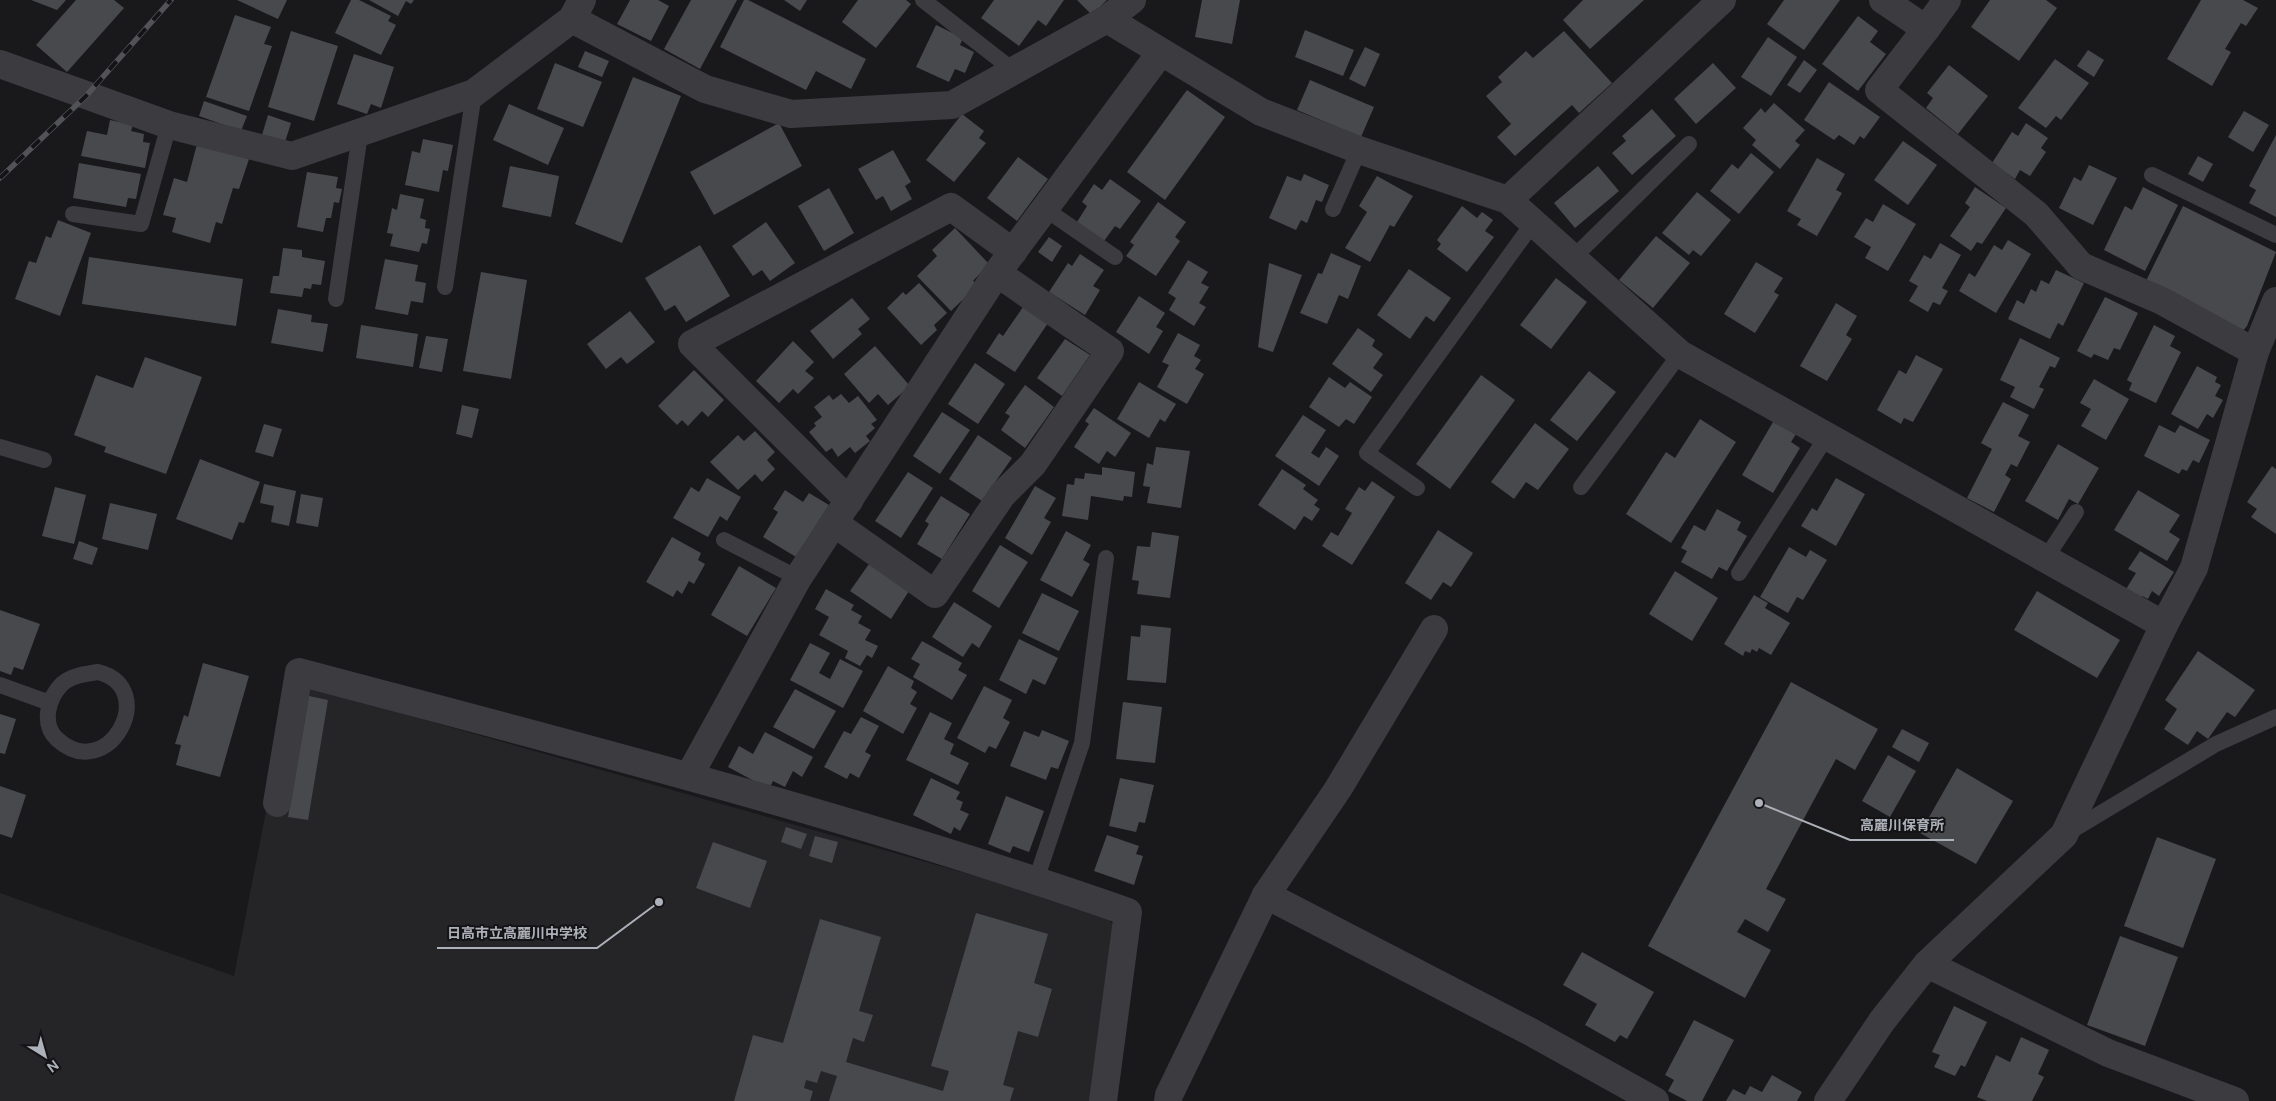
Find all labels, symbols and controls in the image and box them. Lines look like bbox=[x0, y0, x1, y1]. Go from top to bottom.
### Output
callout: 高麗川保育所 bbox=[1850, 811, 1954, 840]
text: 高麗川保育所 bbox=[1860, 816, 1944, 834]
callout: 日高市立高麗川中学校 bbox=[437, 919, 597, 948]
text: 日高市立高麗川中学校 bbox=[447, 924, 587, 942]
north arrow bbox=[20, 1031, 70, 1081]
text: N bbox=[43, 1056, 62, 1077]

